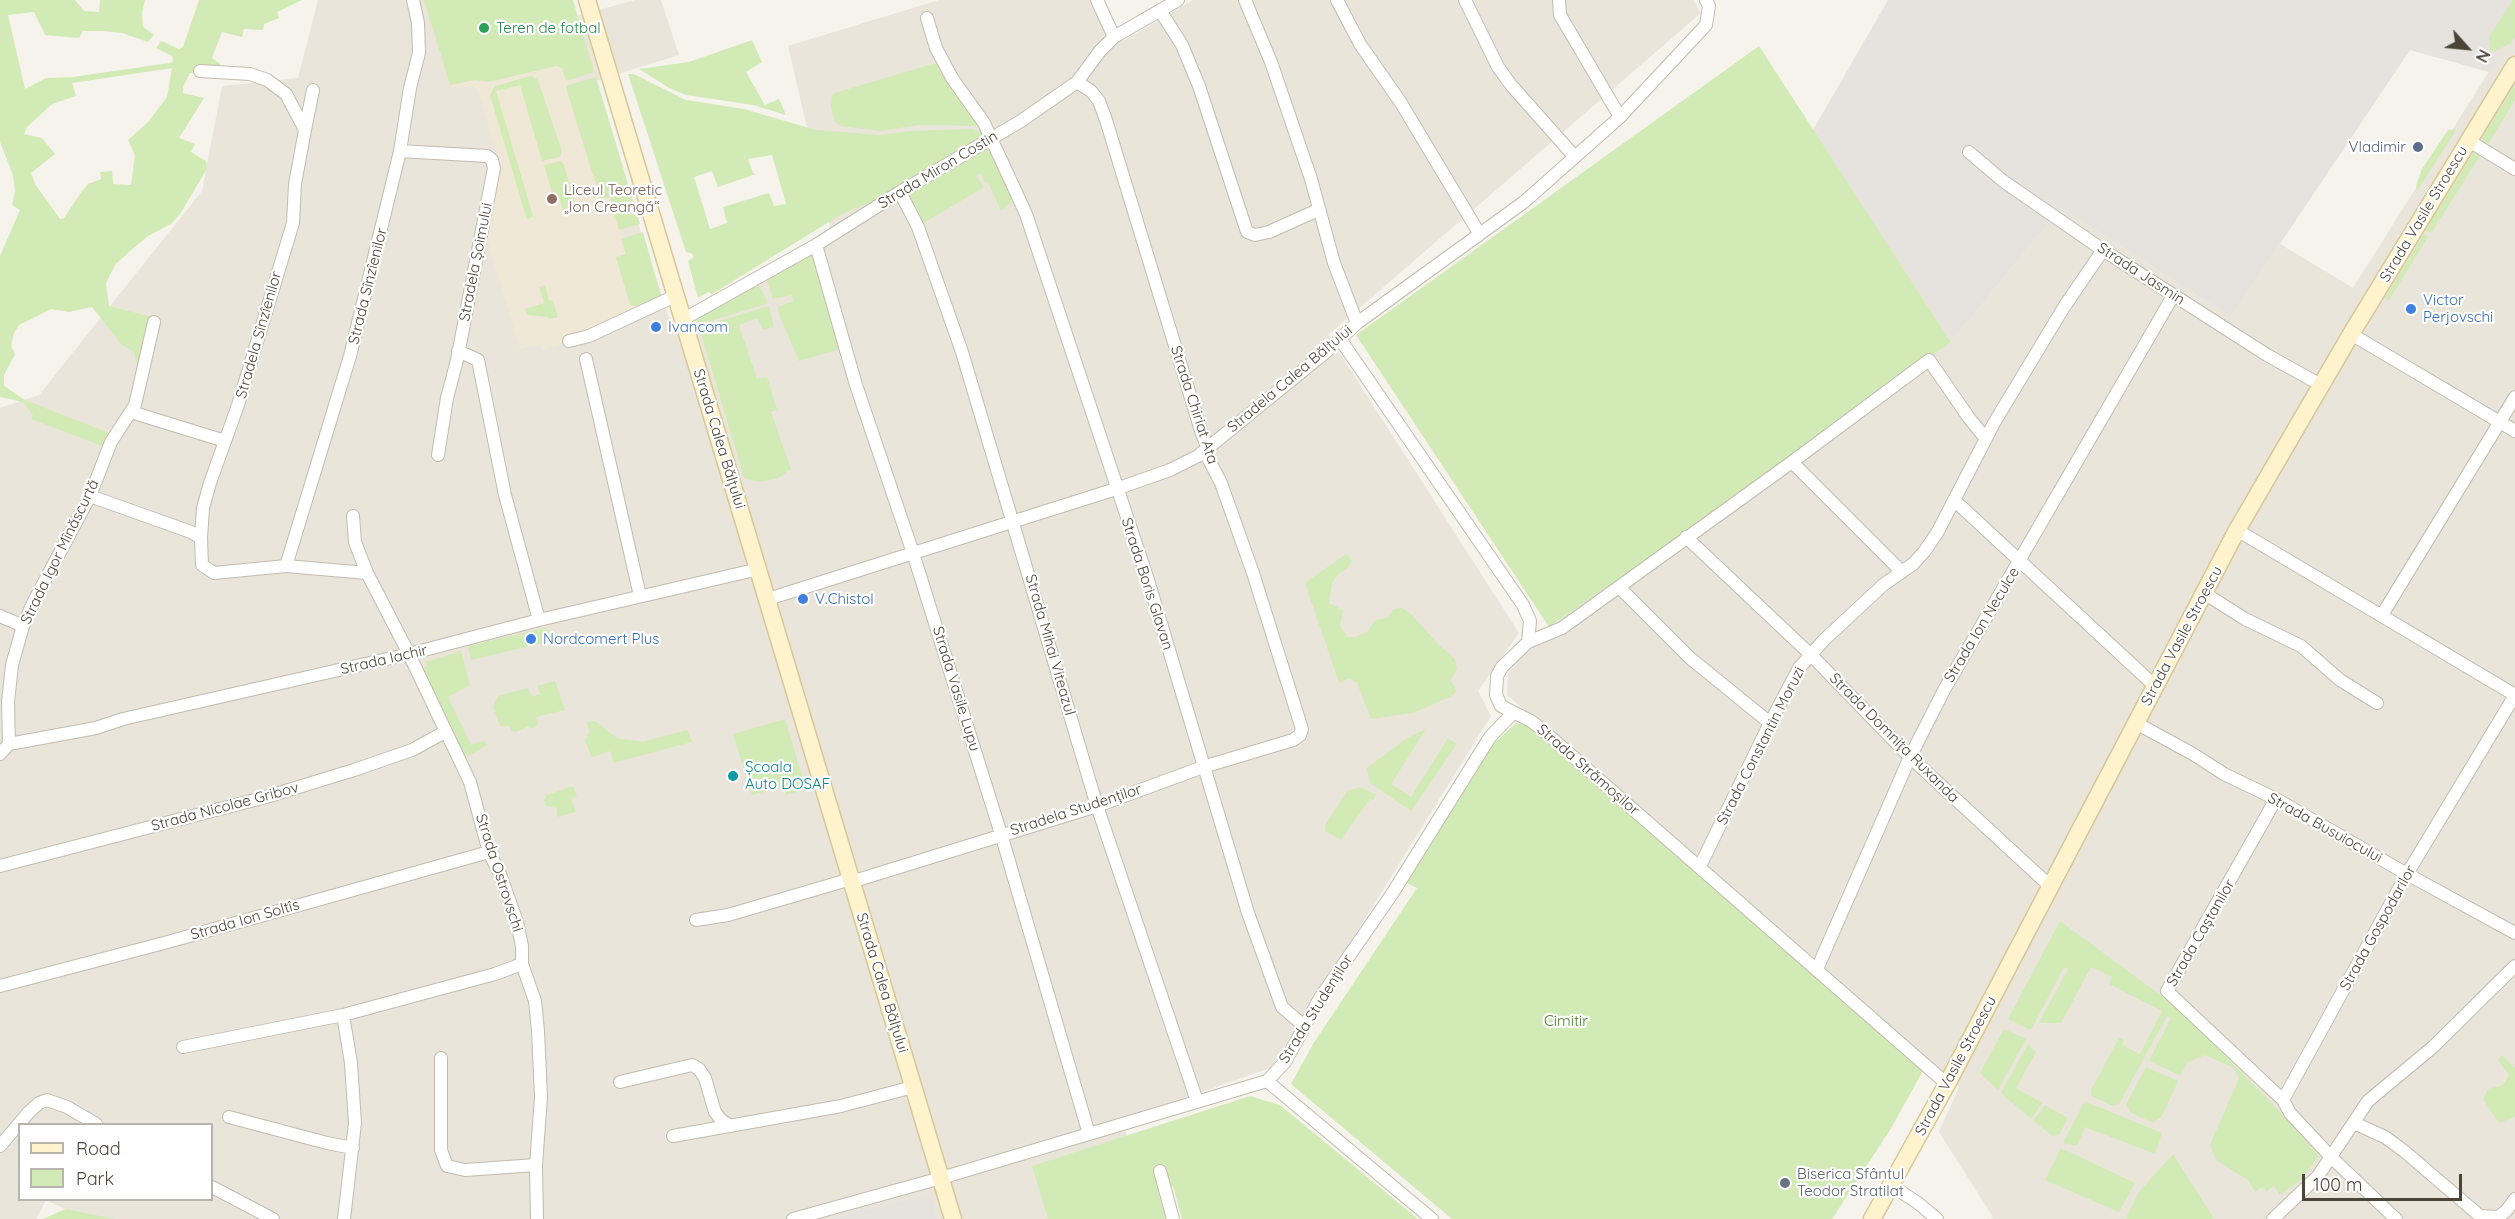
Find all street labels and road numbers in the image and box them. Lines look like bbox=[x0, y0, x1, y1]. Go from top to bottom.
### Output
street label: Strada Miron Costin bbox=[875, 127, 1001, 213]
street label: Strada Vasile Stroescu bbox=[2376, 143, 2472, 285]
street label: Stradela Șoimului bbox=[456, 201, 496, 323]
street label: Strada Sînzîenilor bbox=[345, 226, 391, 346]
street label: Strada Jasmin bbox=[2094, 239, 2188, 309]
street label: Stradela Sînzîenilor bbox=[232, 269, 286, 401]
street label: Stradela Calea Bălțului bbox=[1224, 322, 1356, 436]
street label: Strada Chiriat Ata bbox=[1166, 344, 1222, 466]
street label: Strada Calea Bălțului bbox=[689, 367, 749, 511]
street label: Strada Igor Mînăscurtă bbox=[17, 477, 103, 627]
street label: Strada Boris Glavan bbox=[1117, 516, 1177, 652]
street label: Strada Vasile Stroescu bbox=[2138, 563, 2226, 709]
street label: Strada Ion Neculce bbox=[1940, 564, 2024, 686]
street label: Strada Mihai Viteazul bbox=[1021, 572, 1079, 718]
street label: Strada Vasile Lupu bbox=[928, 624, 984, 754]
street label: Strada Iachir bbox=[339, 641, 429, 679]
street label: Strada Constantin Moruzi bbox=[1713, 664, 1809, 828]
street label: Strada Domnița Ruxanda bbox=[1825, 669, 1963, 807]
street label: Strada Strămoșilor bbox=[1533, 721, 1643, 819]
street label: Strada Nicolae Gribov bbox=[149, 779, 301, 835]
street label: Stradela Studenților bbox=[1008, 780, 1144, 840]
street label: Strada Busuiocului bbox=[2265, 789, 2385, 867]
street label: Strada Ostrovschi bbox=[471, 812, 527, 934]
street label: Strada Gospodarilor bbox=[2336, 862, 2420, 994]
street label: Strada Caștanilor bbox=[2163, 876, 2239, 990]
street label: Strada Ion Soltîs bbox=[189, 896, 301, 944]
street label: Strada Calea Bălțului bbox=[852, 911, 912, 1055]
street label: Strada Studenților bbox=[1275, 951, 1357, 1067]
street label: Strada Vasile Stroescu bbox=[1912, 993, 2000, 1139]

